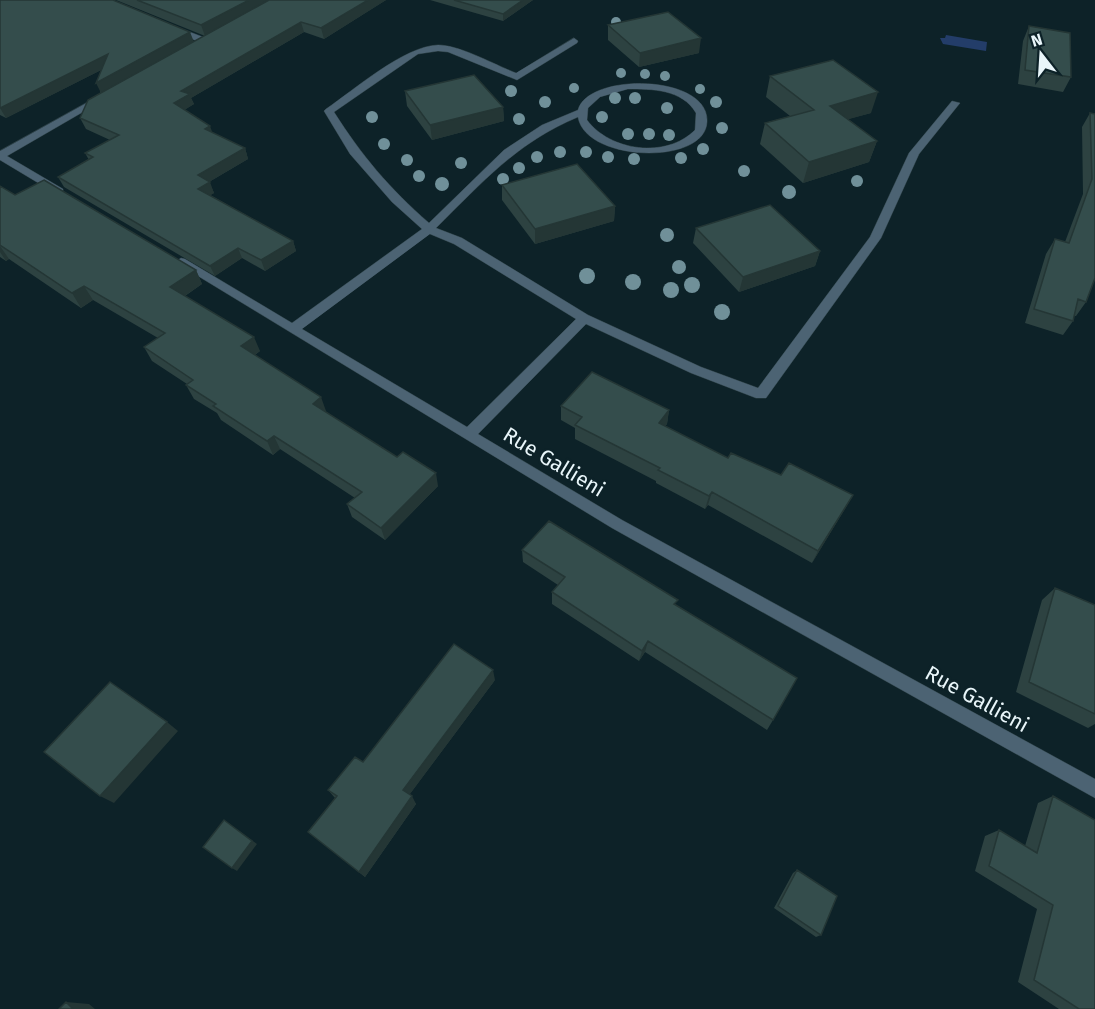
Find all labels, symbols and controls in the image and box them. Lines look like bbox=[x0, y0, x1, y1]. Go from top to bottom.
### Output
north arrow bbox=[1011, 24, 1071, 84]
text: N bbox=[1029, 29, 1045, 51]
street label: Rue Gallieni bbox=[498, 421, 610, 503]
street label: Rue Gallieni bbox=[921, 660, 1033, 738]

